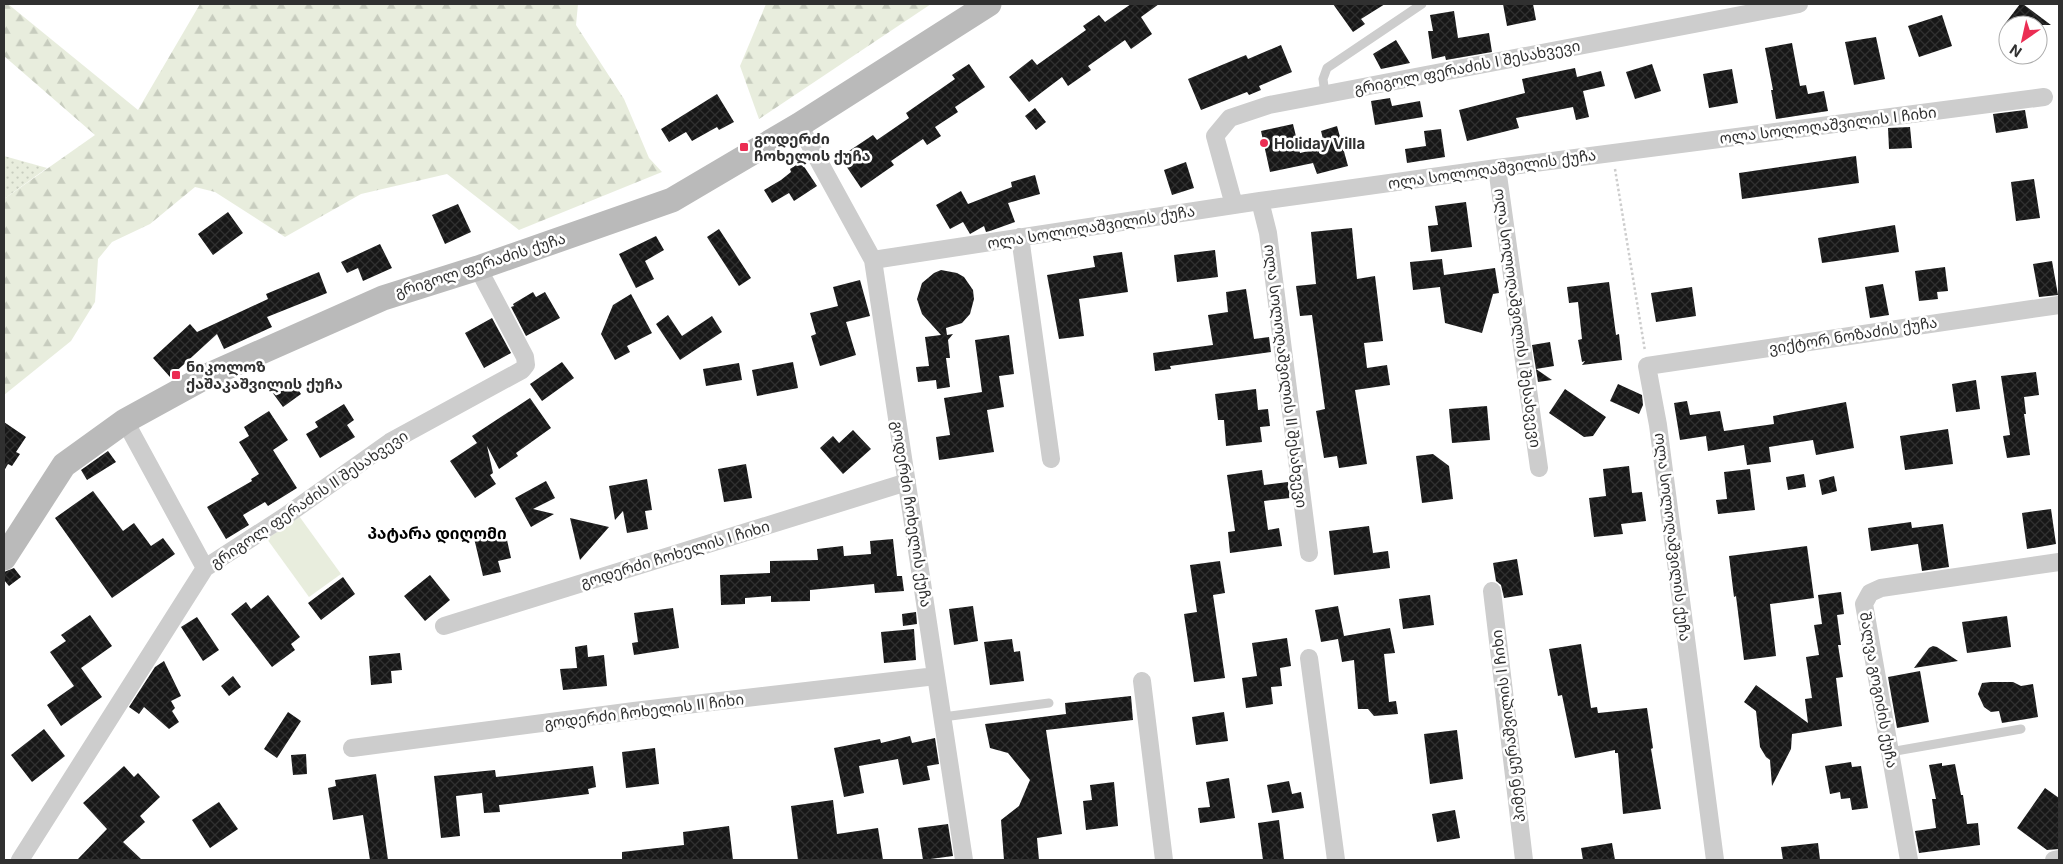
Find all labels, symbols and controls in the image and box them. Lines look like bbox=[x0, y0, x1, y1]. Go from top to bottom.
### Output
north arrow bbox=[1998, 15, 2048, 65]
street label: გრიგოლ ფერაძის I შესახვევი bbox=[1352, 36, 1582, 98]
text: N bbox=[2006, 41, 2025, 61]
street label: ოლა სოლოღაშვილის I ჩიხი bbox=[1718, 102, 1938, 148]
place label: გოდერძი ჩოხელის ქუჩა bbox=[754, 129, 871, 165]
place label: Holiday Villa bbox=[1274, 134, 1365, 153]
marker: Holiday Villa bbox=[1258, 137, 1270, 149]
marker: გოდერძი ჩოხელის ქუჩა bbox=[738, 141, 750, 153]
street label: ოლა სოლოღაშვილის ქუჩა bbox=[1387, 145, 1597, 193]
street label: ოლა სოლოღაშვილის I შესახვევი bbox=[1490, 187, 1546, 449]
street label: ოლა სოლოღაშვილის ქუჩა bbox=[986, 201, 1196, 253]
street label: გრიგოლ ფერაძის ქუჩა bbox=[392, 228, 568, 302]
street label: ოლა სოლოღაშვილის II შესახვევი bbox=[1260, 243, 1312, 509]
street label: ვიქტორ ნოზაძის ქუჩა bbox=[1767, 312, 1939, 358]
place label: ნიკოლოზ ქაშაკაშვილის ქუჩა bbox=[186, 357, 343, 393]
marker: ნიკოლოზ ქაშაკაშვილის ქუჩა bbox=[170, 369, 182, 381]
street label: გოდერძი ჩოხელის ქუჩა bbox=[888, 419, 936, 609]
street label: გრიგოლ ფერაძის II შესახვევი bbox=[207, 426, 411, 572]
street label: ოლა სოლოღაშვილის ქუჩა bbox=[1651, 432, 1695, 642]
street label: გოდერძი ჩოხელის I ჩიხი bbox=[578, 516, 772, 592]
district label: პატარა დიღომი bbox=[367, 523, 507, 544]
street label: შალვა გოგიძის ქუჩა bbox=[1856, 610, 1902, 770]
street label: პიმენ ყურაშვილის I ჩიხი bbox=[1487, 629, 1529, 823]
street label: გოდერძი ჩოხელის II ჩიხი bbox=[543, 689, 745, 733]

